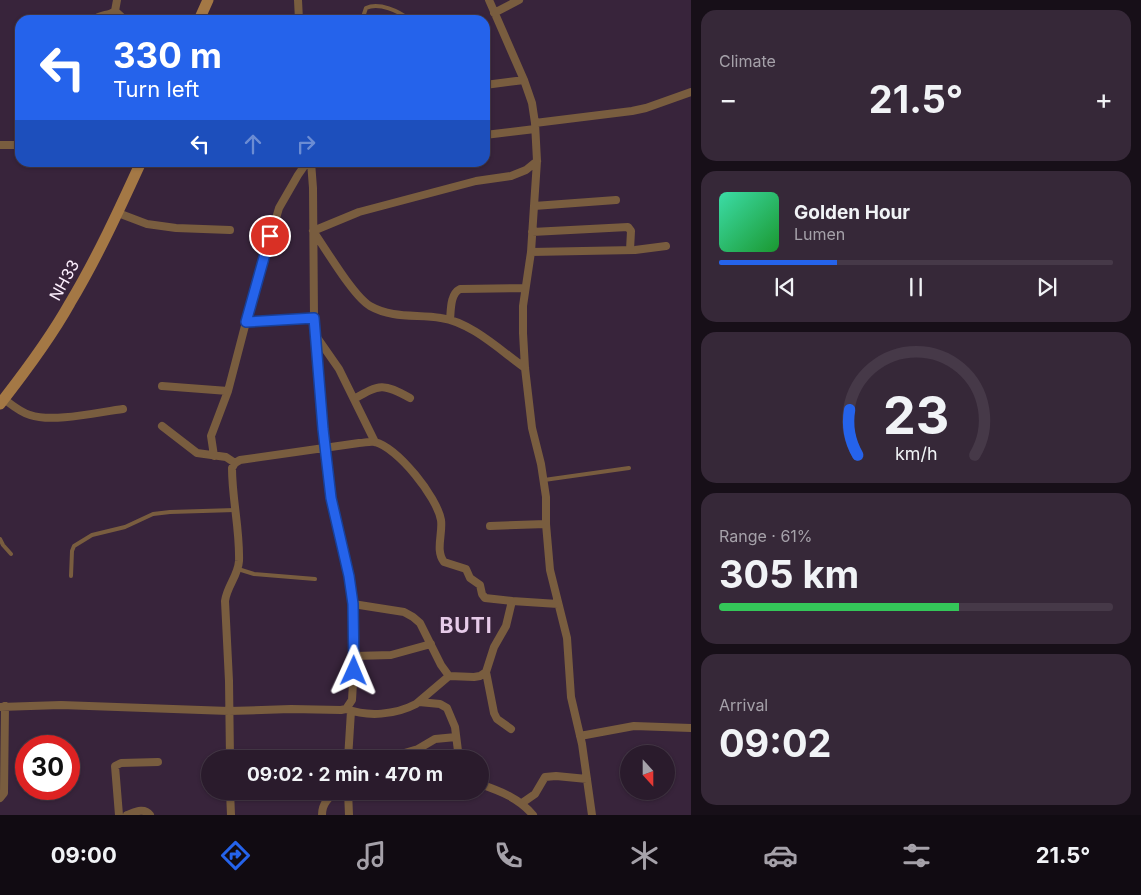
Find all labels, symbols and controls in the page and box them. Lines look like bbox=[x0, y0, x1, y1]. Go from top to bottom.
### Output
text: 330 m bbox=[113, 34, 222, 76]
icon: left bbox=[30, 35, 95, 100]
text: Climate bbox=[719, 51, 776, 71]
text: Turn left bbox=[113, 76, 199, 102]
text: 21.5° bbox=[869, 76, 963, 122]
text: − bbox=[719, 82, 738, 116]
text: + bbox=[1094, 82, 1113, 116]
icon: left bbox=[186, 130, 214, 158]
icon: ahead bbox=[239, 130, 267, 158]
icon: right bbox=[292, 130, 320, 158]
text: Golden Hour bbox=[794, 201, 910, 224]
pin bbox=[249, 215, 291, 257]
icon: arrive bbox=[256, 222, 284, 250]
text: Lumen bbox=[794, 224, 845, 244]
street label: NH33 bbox=[45, 256, 83, 304]
icon: previous bbox=[771, 273, 799, 301]
icon: pause bbox=[902, 273, 930, 301]
icon: next bbox=[1033, 273, 1061, 301]
text: 23 bbox=[883, 384, 949, 447]
text: km/h bbox=[895, 443, 937, 464]
text: Range · 61% bbox=[719, 526, 813, 546]
text: 305 km bbox=[719, 551, 859, 597]
district label: BUTI bbox=[439, 613, 493, 638]
position arrow bbox=[327, 644, 379, 696]
text: Arrival bbox=[719, 695, 768, 715]
text: 09:02 bbox=[719, 720, 832, 766]
speed limit sign: 30 bbox=[15, 735, 80, 800]
north arrow bbox=[620, 745, 675, 800]
map controls bbox=[620, 745, 675, 800]
text: 09:02 · 2 min · 470 m bbox=[247, 763, 443, 786]
icon: directions bbox=[218, 838, 253, 873]
icon: music bbox=[354, 838, 389, 873]
icon: phone bbox=[491, 838, 526, 873]
icon: climate bbox=[627, 838, 662, 873]
icon: car bbox=[763, 838, 798, 873]
icon: filters bbox=[899, 838, 934, 873]
text: 09:00 bbox=[51, 842, 117, 868]
text: 21.5° bbox=[1036, 842, 1090, 868]

